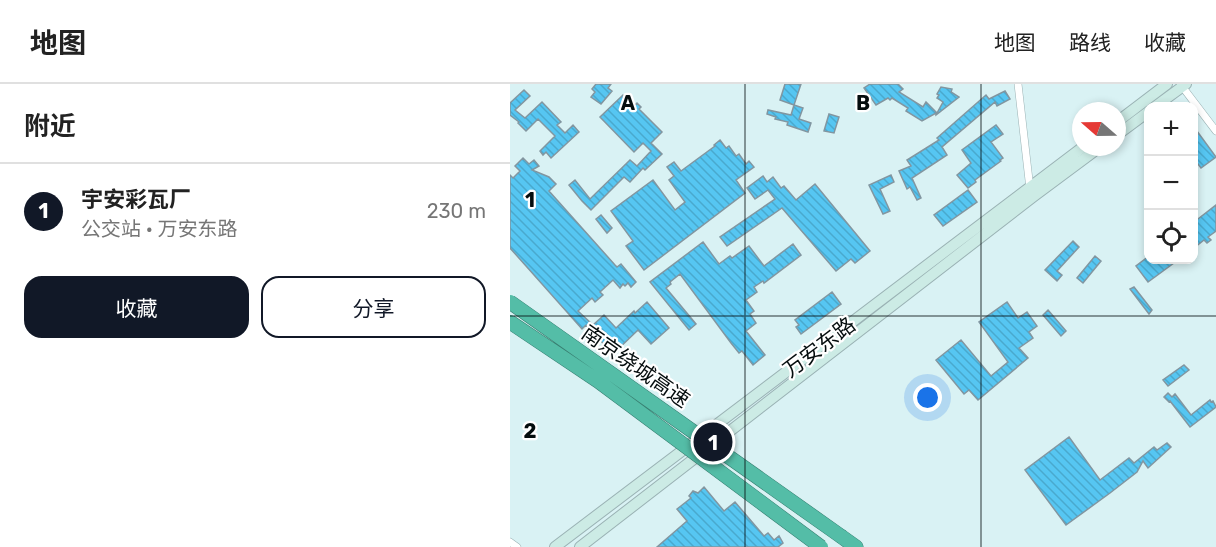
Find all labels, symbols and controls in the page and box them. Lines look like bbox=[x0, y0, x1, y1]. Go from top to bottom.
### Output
text: 地图 bbox=[30, 27, 86, 60]
text: 地图 bbox=[994, 30, 1036, 55]
text: 路线 bbox=[1069, 30, 1111, 55]
text: 收藏 bbox=[1144, 30, 1186, 55]
text: A bbox=[621, 91, 636, 115]
text: B bbox=[856, 91, 870, 115]
north arrow bbox=[1072, 102, 1126, 156]
map controls bbox=[1144, 102, 1198, 264]
button: + bbox=[1144, 102, 1198, 156]
text: 附近 bbox=[24, 111, 76, 142]
button: − bbox=[1144, 156, 1198, 210]
text: 宇安彩瓦厂 bbox=[81, 186, 191, 213]
text: 1 bbox=[525, 188, 535, 212]
text: 1 bbox=[39, 199, 48, 223]
text: 230 m bbox=[427, 199, 486, 223]
button: locate bbox=[1144, 210, 1198, 264]
text: 公交站 · 万安东路 bbox=[81, 217, 237, 241]
button: 收藏 bbox=[24, 276, 249, 338]
button: 分享 bbox=[261, 276, 486, 338]
street label: 万安东路 bbox=[778, 312, 860, 382]
street label: 南京绕城高速 bbox=[577, 320, 695, 412]
your location bbox=[913, 383, 942, 412]
text: 2 bbox=[524, 419, 537, 443]
pin: 1 bbox=[694, 420, 732, 464]

